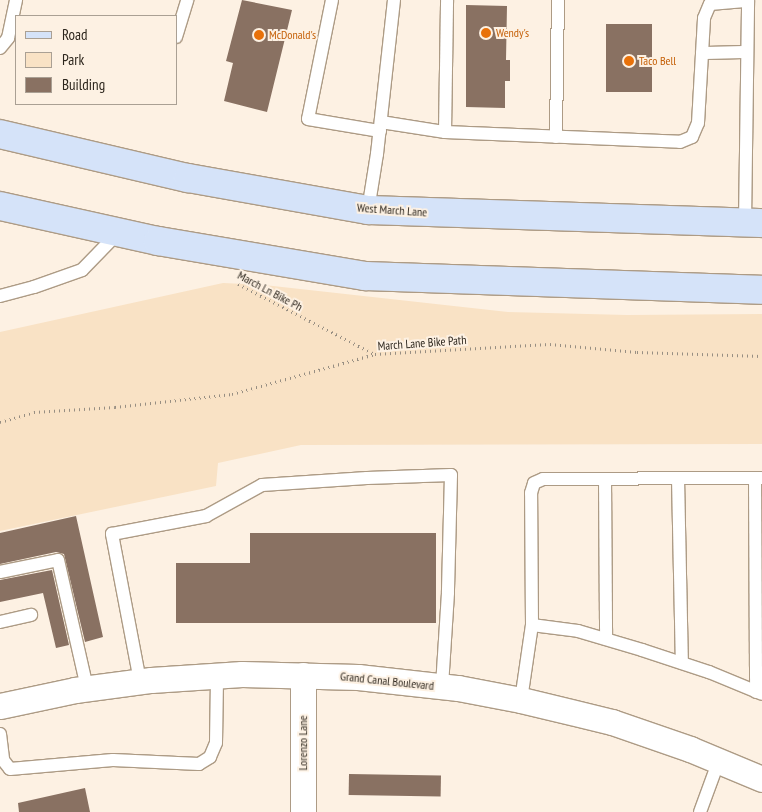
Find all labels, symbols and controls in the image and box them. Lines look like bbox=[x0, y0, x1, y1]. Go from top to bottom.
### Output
legend bbox=[15, 15, 178, 105]
text: Road bbox=[62, 25, 88, 44]
place label: Wendy's bbox=[496, 26, 529, 40]
marker: Wendy's bbox=[480, 27, 492, 39]
place label: McDonald's bbox=[269, 28, 316, 42]
marker: McDonald's bbox=[253, 29, 265, 41]
text: Park bbox=[62, 50, 84, 69]
place label: Taco Bell bbox=[639, 54, 676, 68]
marker: Taco Bell bbox=[623, 55, 635, 67]
text: Building bbox=[62, 75, 105, 94]
street label: West March Lane bbox=[357, 200, 427, 220]
street label: March Ln Bike Ph bbox=[235, 268, 305, 314]
street label: March Lane Bike Path bbox=[377, 333, 467, 353]
street label: Grand Canal Boulevard bbox=[339, 669, 435, 693]
street label: Lorenzo Lane bbox=[296, 716, 310, 770]

